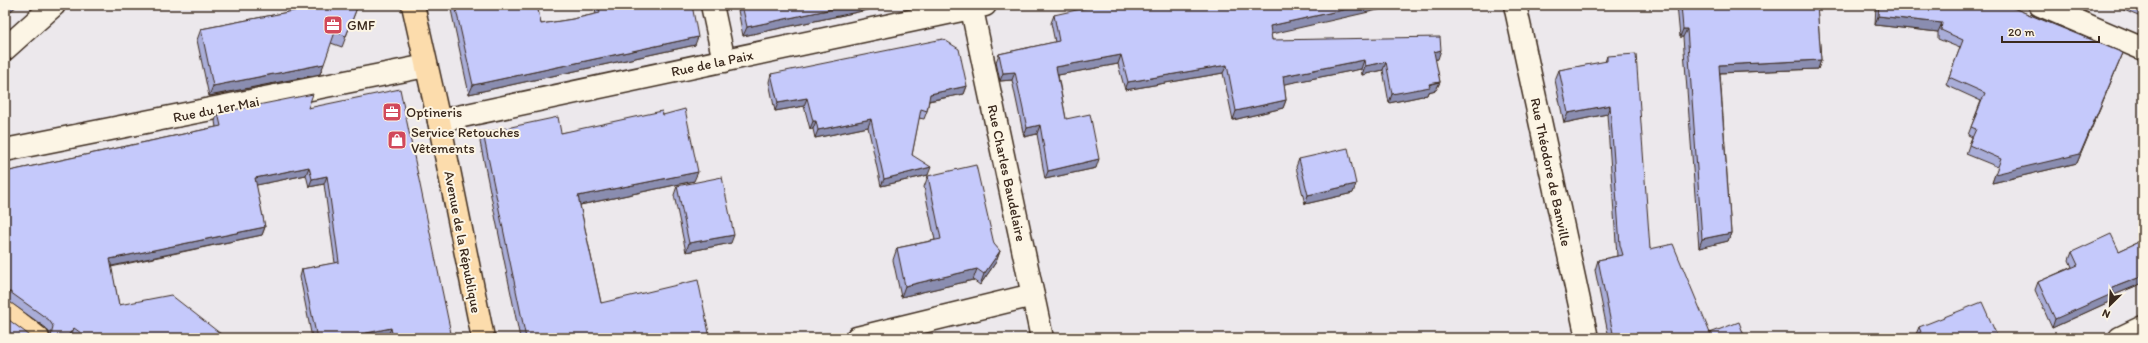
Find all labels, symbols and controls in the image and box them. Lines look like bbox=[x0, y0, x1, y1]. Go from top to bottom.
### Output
office icon: GMF bbox=[322, 14, 344, 36]
place label: GMF bbox=[347, 17, 376, 34]
scale bar bbox=[2002, 18, 2099, 44]
text: 20 m bbox=[2008, 25, 2035, 39]
street label: Rue de la Paix bbox=[670, 46, 755, 80]
street label: Rue du 1er Mai bbox=[171, 93, 261, 126]
street label: Rue Théodore de Banville bbox=[1526, 96, 1575, 248]
office icon: Optineris bbox=[381, 101, 403, 123]
street label: Rue Charles Baudelaire bbox=[984, 103, 1029, 243]
place label: Optineris bbox=[406, 104, 462, 121]
place label: Service Retouches Vêtements bbox=[411, 124, 520, 157]
shop icon: Service Retouches Vêtements bbox=[386, 129, 408, 151]
street label: Avenue de la République bbox=[440, 170, 485, 315]
north arrow bbox=[2090, 285, 2130, 325]
text: N bbox=[2100, 306, 2112, 321]

